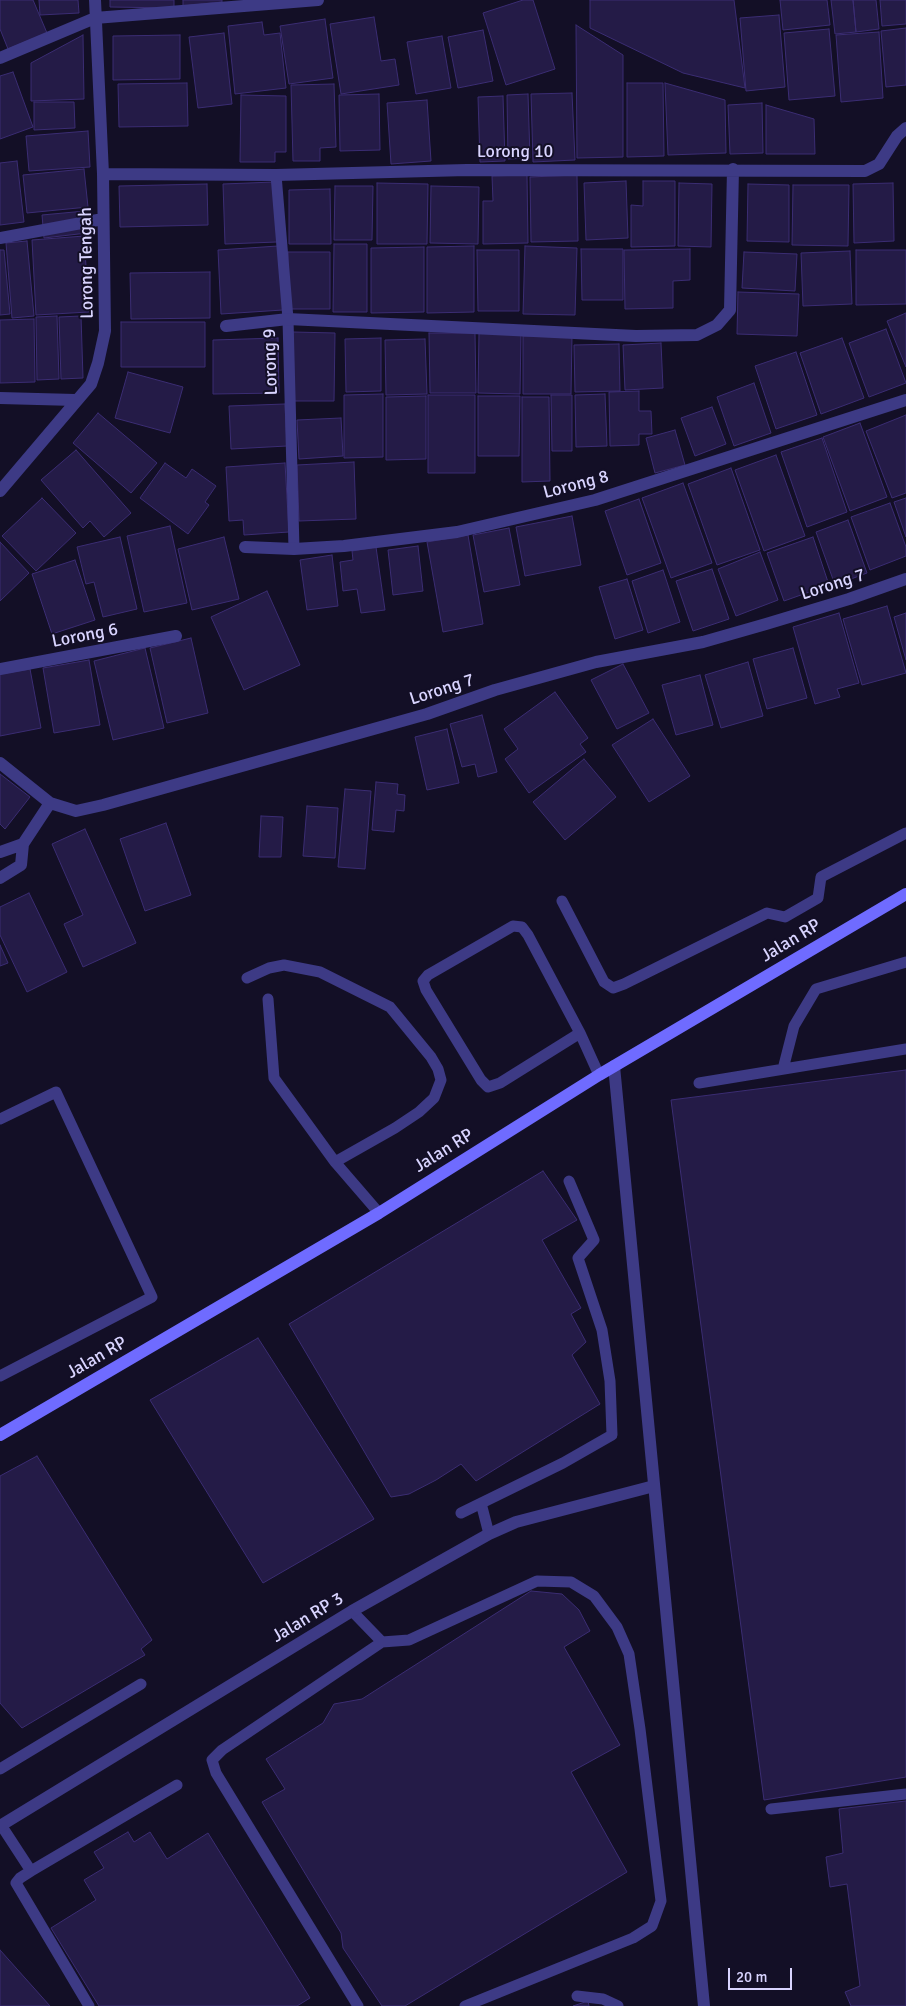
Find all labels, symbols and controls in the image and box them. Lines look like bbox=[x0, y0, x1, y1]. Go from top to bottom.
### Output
street label: Lorong 10 bbox=[477, 141, 553, 163]
street label: Lorong Tengah bbox=[75, 207, 99, 319]
street label: Lorong 9 bbox=[259, 328, 283, 396]
street label: Lorong 8 bbox=[541, 466, 611, 504]
street label: Lorong 7 bbox=[798, 564, 868, 606]
street label: Lorong 6 bbox=[50, 619, 120, 653]
street label: Lorong 7 bbox=[407, 669, 477, 711]
street label: Jalan RP bbox=[757, 915, 825, 967]
street label: Jalan RP bbox=[410, 1124, 478, 1178]
street label: Jalan RP bbox=[63, 1332, 131, 1384]
street label: Jalan RP 3 bbox=[268, 1588, 348, 1648]
scale bar bbox=[731, 1958, 795, 1990]
text: 20 m bbox=[736, 1968, 767, 1986]

